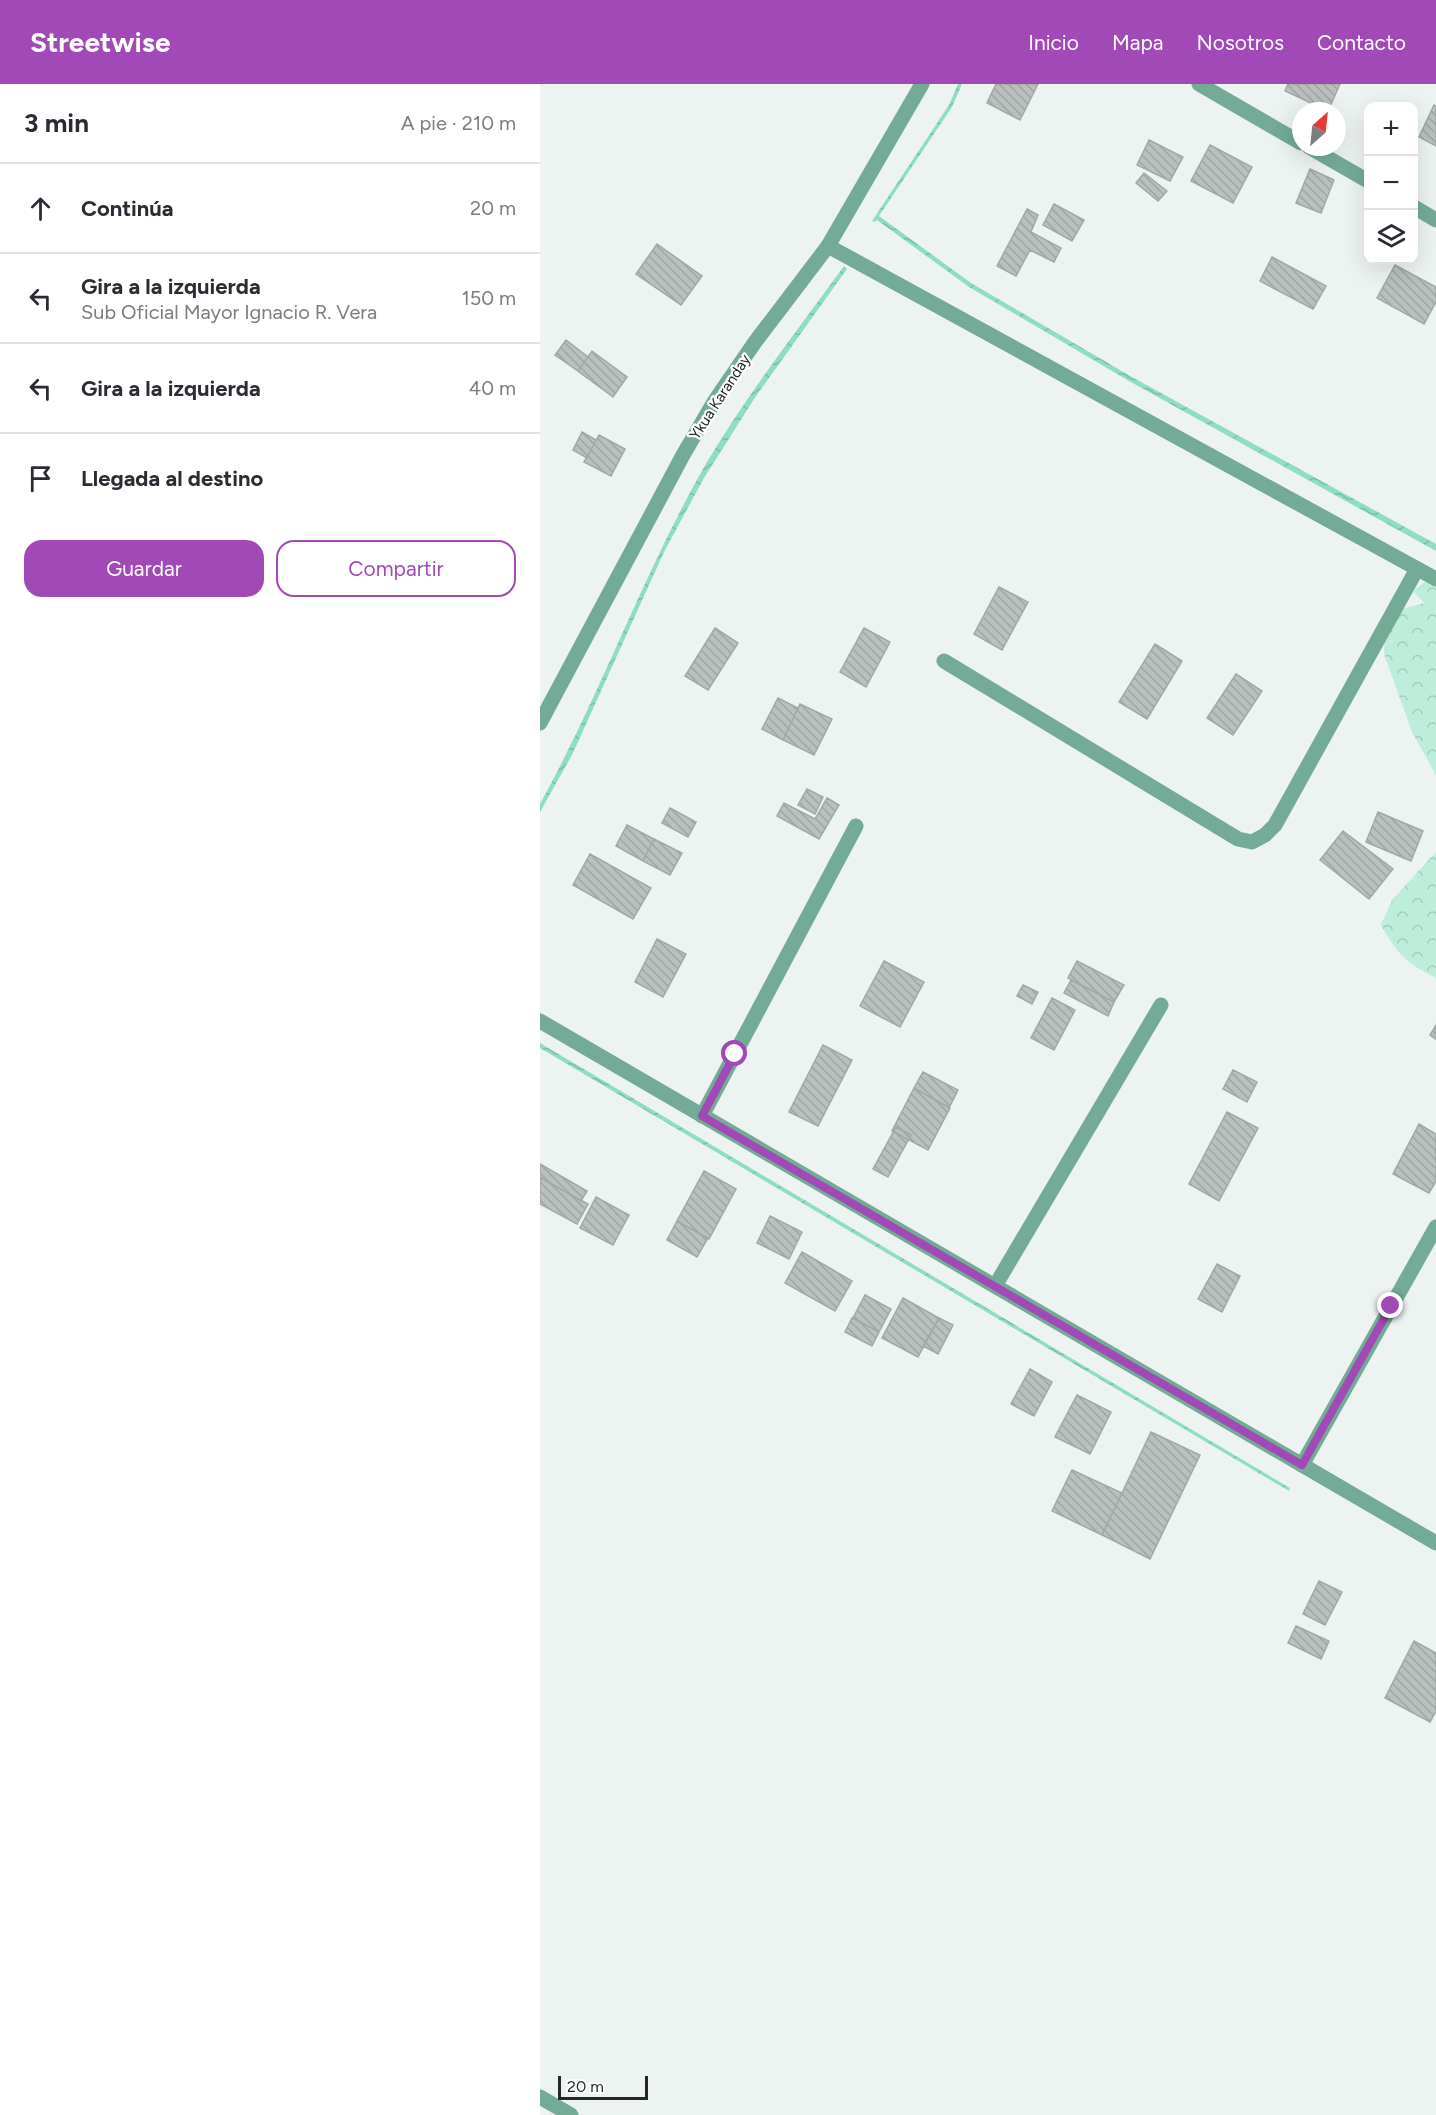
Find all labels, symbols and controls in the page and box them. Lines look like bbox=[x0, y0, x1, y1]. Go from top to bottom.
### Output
text: Streetwise bbox=[30, 25, 170, 59]
text: Inicio bbox=[1028, 30, 1079, 55]
text: Mapa bbox=[1112, 30, 1164, 55]
text: Nosotros bbox=[1197, 30, 1284, 55]
text: Contacto bbox=[1317, 30, 1406, 55]
north arrow bbox=[1292, 102, 1346, 156]
map controls bbox=[1364, 102, 1418, 264]
button: + bbox=[1364, 102, 1418, 156]
text: 3 min bbox=[24, 107, 89, 139]
text: A pie · 210 m bbox=[401, 111, 516, 135]
button: − bbox=[1364, 156, 1418, 210]
icon: ahead bbox=[24, 192, 57, 225]
text: Continúa bbox=[81, 195, 174, 222]
text: 20 m bbox=[470, 196, 516, 220]
button: layers bbox=[1364, 210, 1418, 264]
text: Gira a la izquierda bbox=[81, 273, 261, 300]
icon: left bbox=[24, 282, 57, 315]
text: 150 m bbox=[461, 286, 516, 310]
text: Sub Oficial Mayor Ignacio R. Vera bbox=[81, 300, 377, 324]
street label: Ykua Karanday bbox=[686, 351, 754, 443]
icon: left bbox=[24, 372, 57, 405]
text: Gira a la izquierda bbox=[81, 375, 261, 402]
text: 40 m bbox=[469, 376, 516, 400]
icon: arrive bbox=[24, 462, 57, 495]
text: Llegada al destino bbox=[81, 465, 263, 492]
button: Guardar bbox=[24, 540, 264, 597]
button: Compartir bbox=[276, 540, 516, 597]
route start bbox=[721, 1040, 747, 1066]
route end bbox=[1377, 1292, 1403, 1318]
scale bar bbox=[558, 2073, 648, 2100]
text: 20 m bbox=[567, 2077, 604, 2096]

